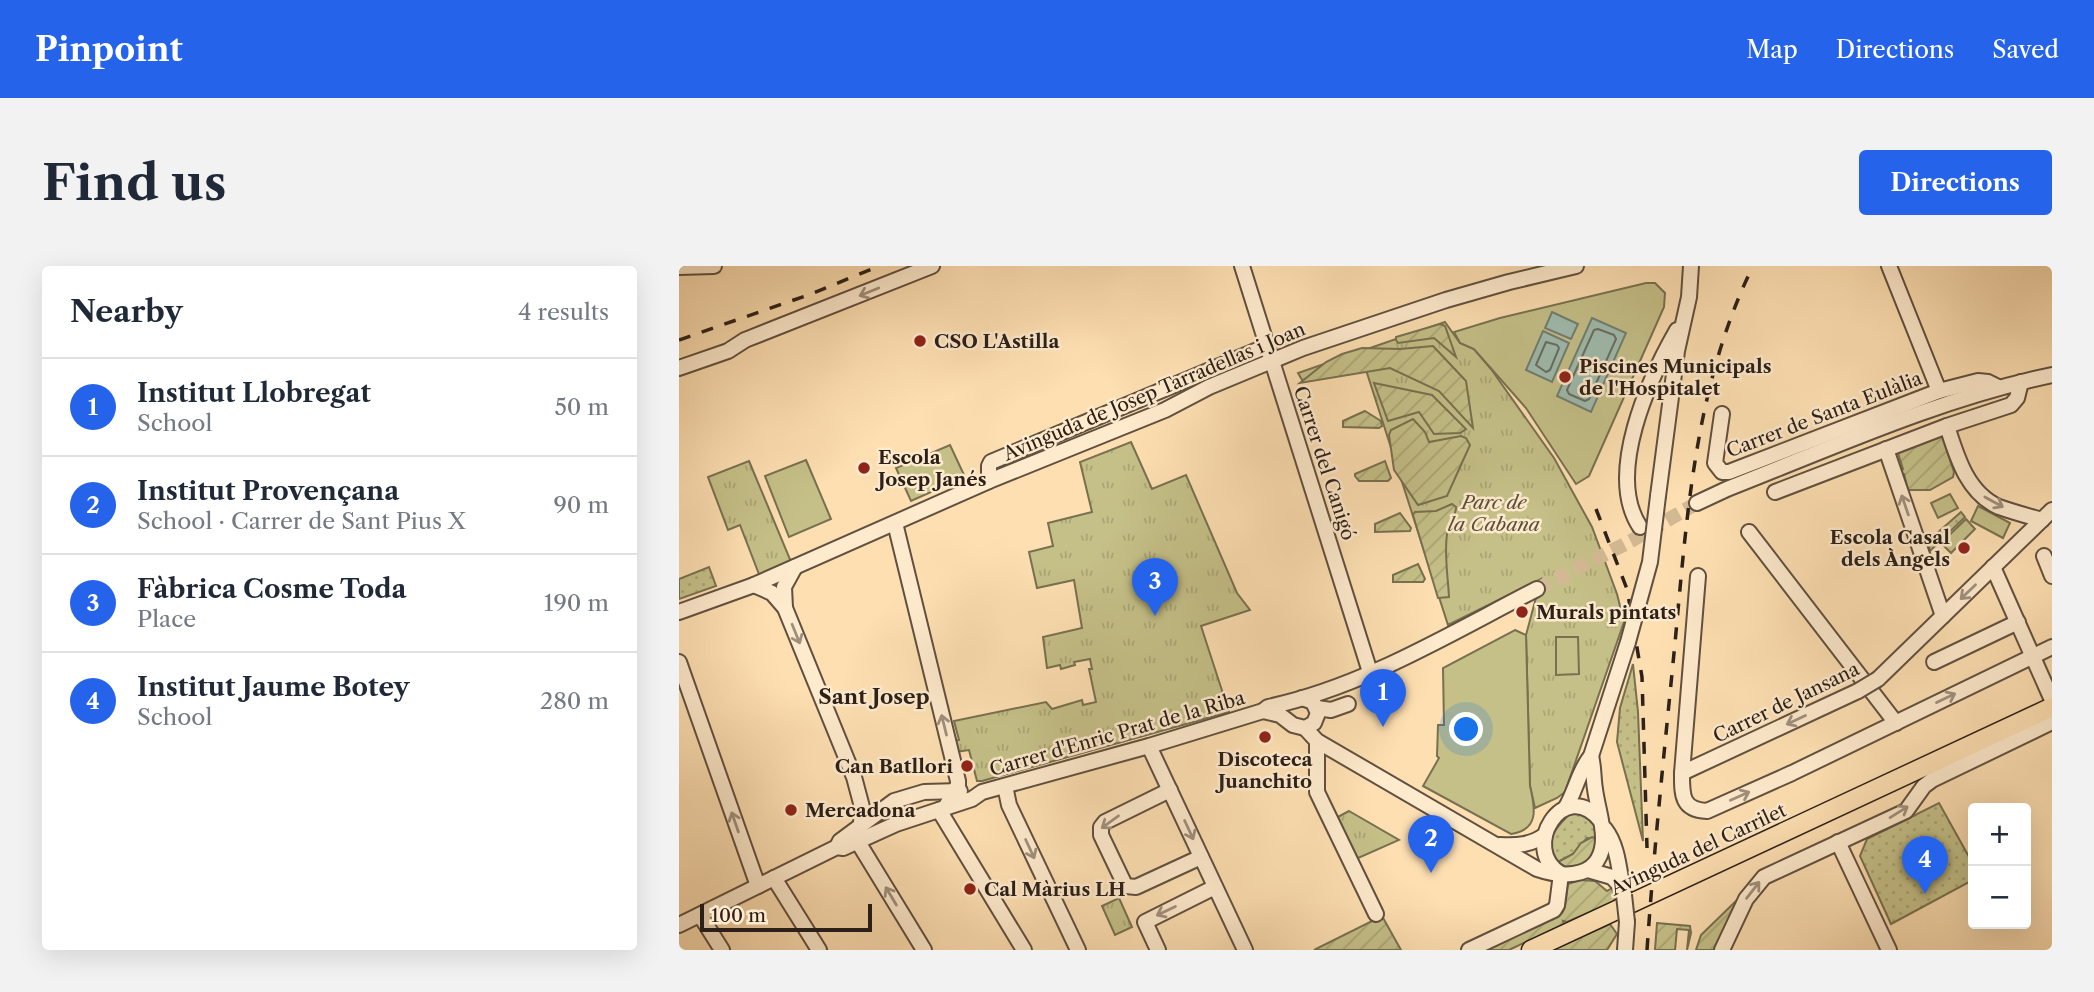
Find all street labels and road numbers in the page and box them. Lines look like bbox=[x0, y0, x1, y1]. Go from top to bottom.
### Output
street label: Avinguda de Josep Tarradellas i Joan bbox=[999, 317, 1309, 466]
street label: Carrer de Santa Eulàlia bbox=[1723, 367, 1925, 462]
street label: Carrer del Canigó bbox=[1289, 383, 1360, 543]
street label: Carrer de Jansana bbox=[1709, 657, 1863, 748]
street label: Carrer d'Enric Prat de la Riba bbox=[987, 686, 1247, 781]
street label: Avinguda del Carrilet bbox=[1606, 798, 1790, 901]

